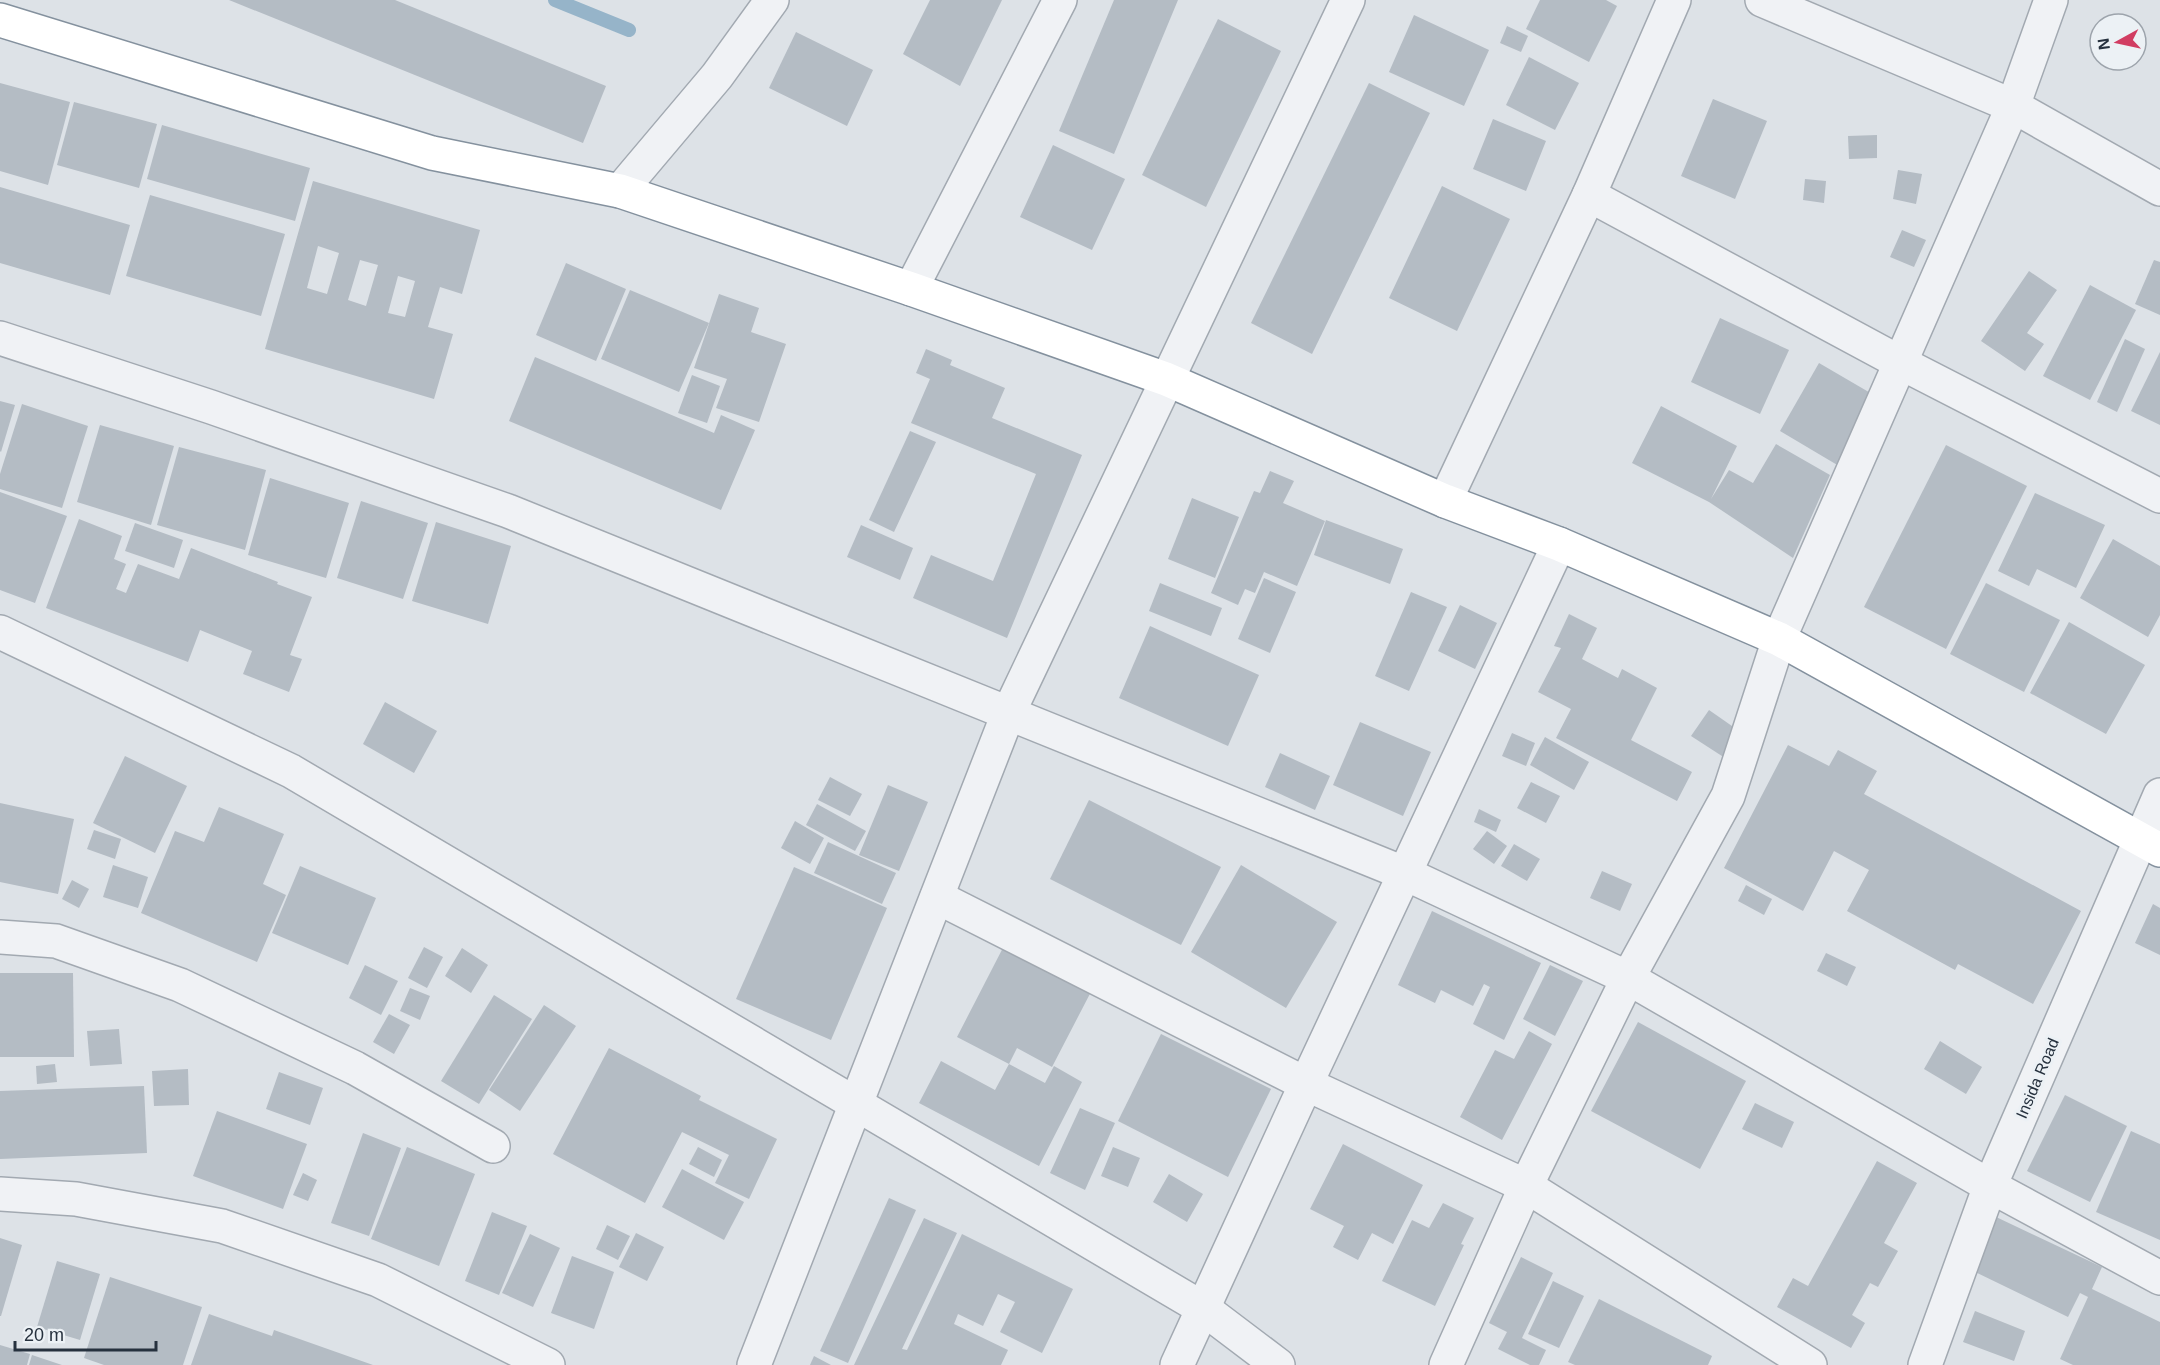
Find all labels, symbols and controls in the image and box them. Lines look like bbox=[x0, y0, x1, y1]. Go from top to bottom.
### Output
north arrow bbox=[2088, 12, 2148, 72]
text: N bbox=[2094, 37, 2113, 51]
street label: Insida Road bbox=[2013, 1036, 2062, 1121]
scale bar bbox=[15, 1314, 156, 1352]
text: 20 m bbox=[24, 1325, 64, 1345]

